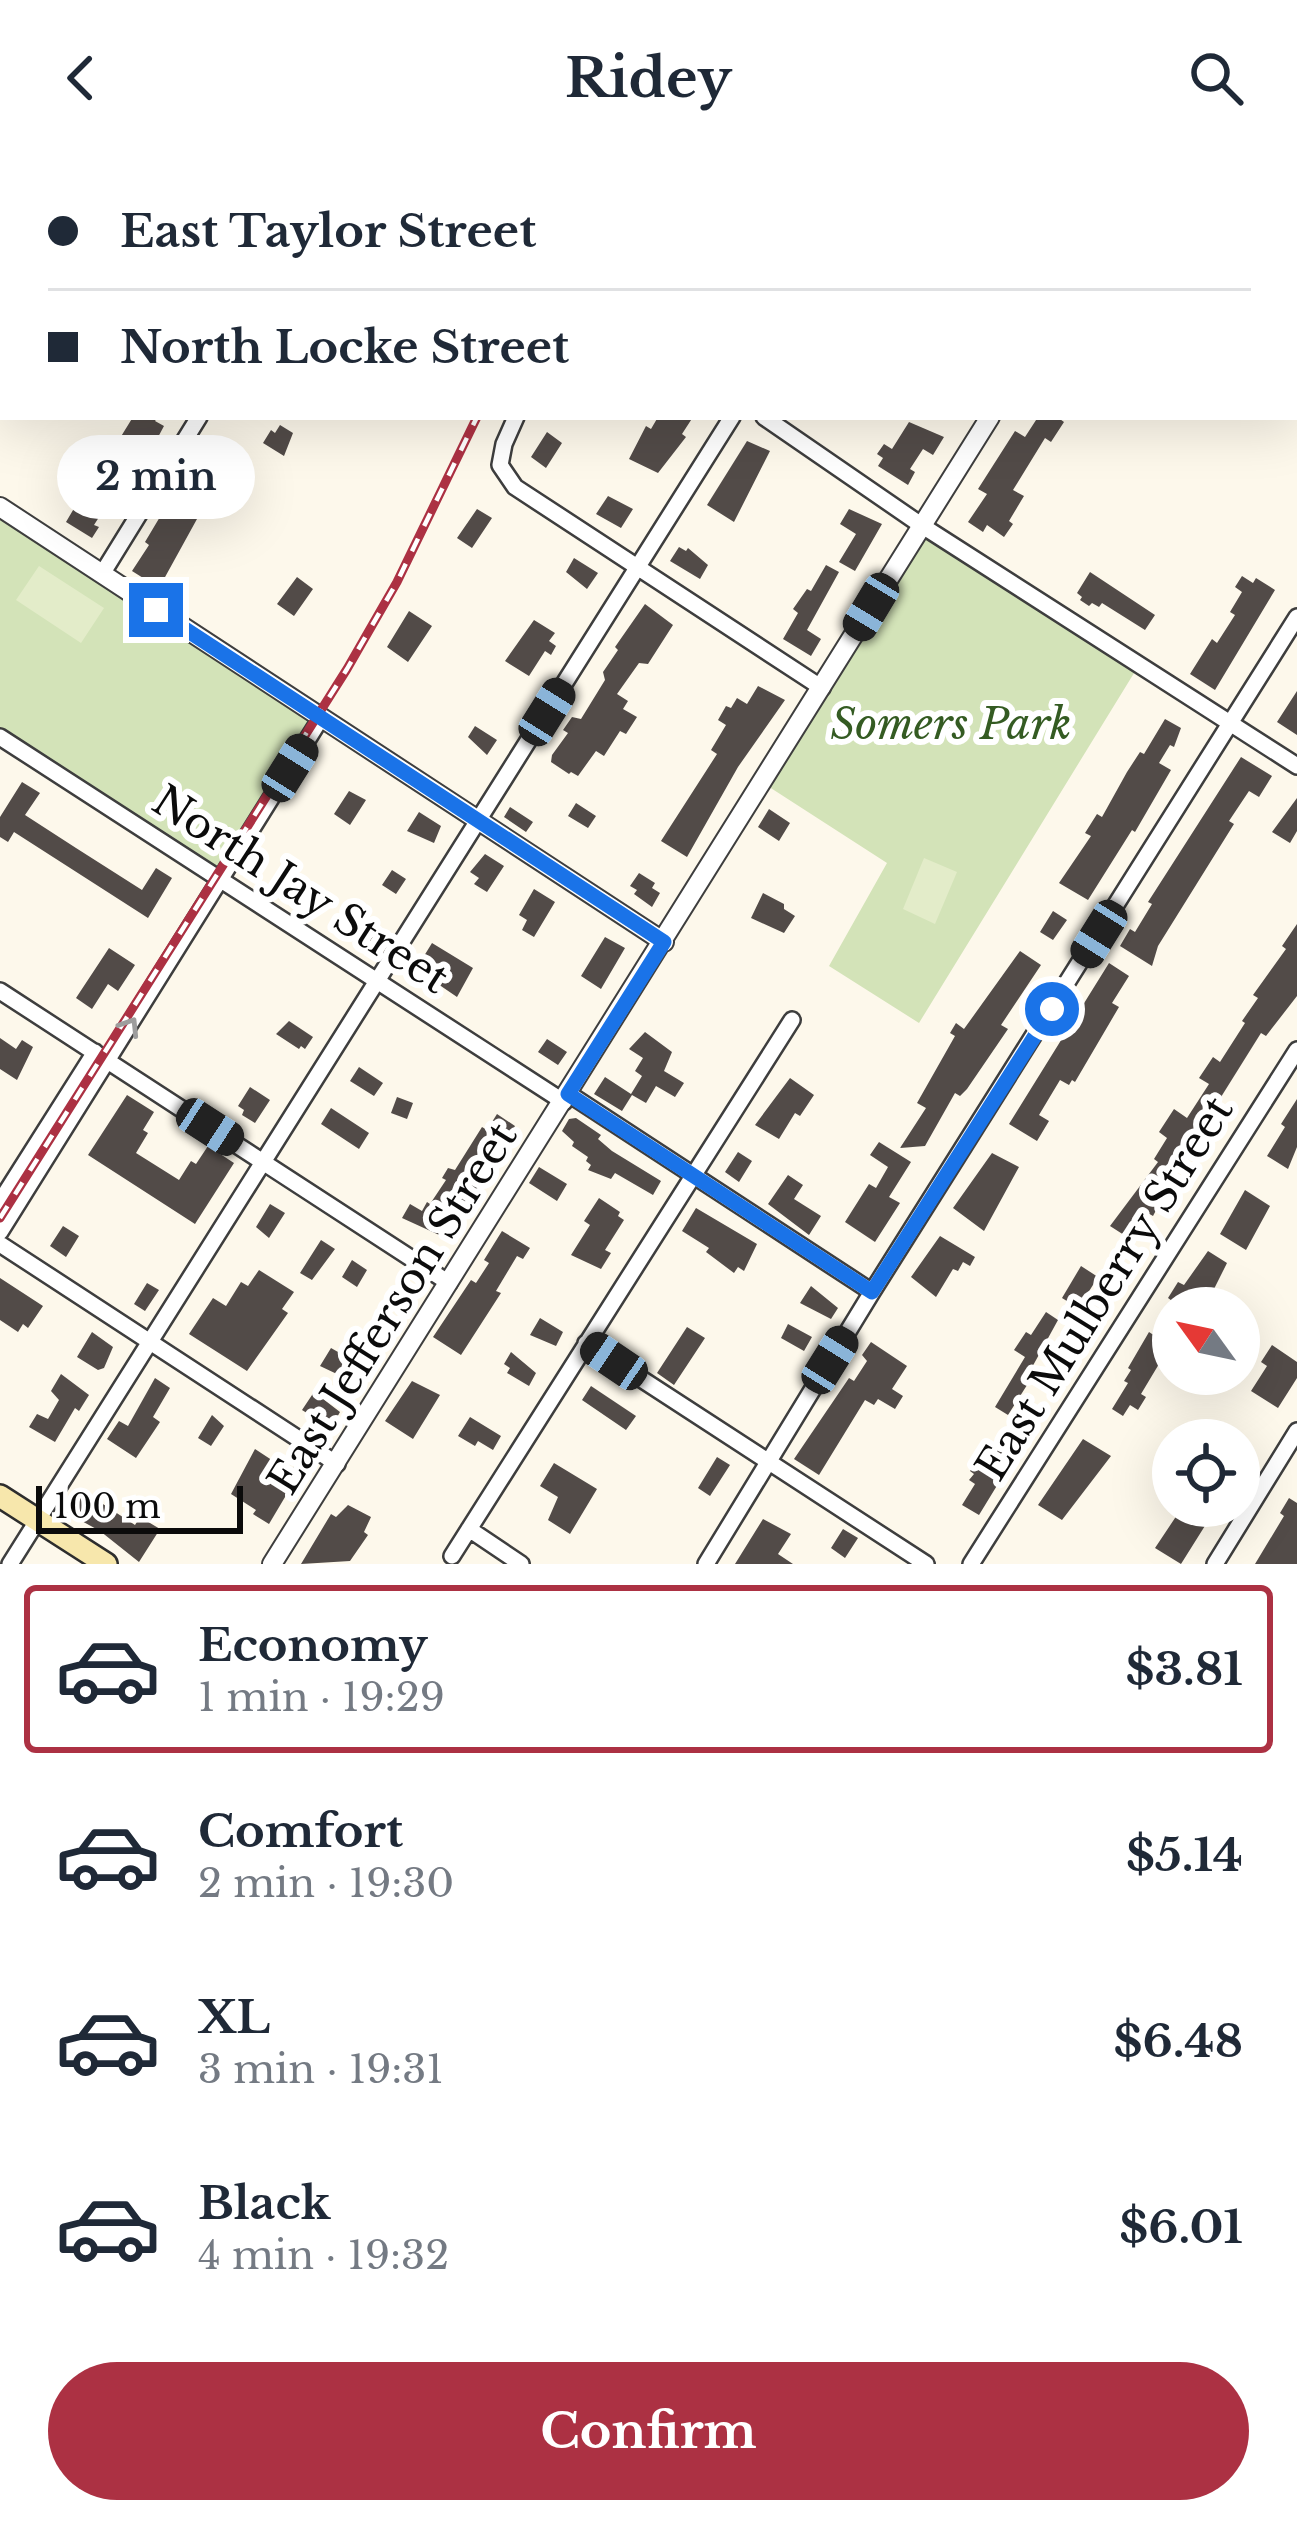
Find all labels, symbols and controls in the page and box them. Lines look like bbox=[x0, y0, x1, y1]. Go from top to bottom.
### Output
icon: back bbox=[48, 45, 114, 111]
text: Ridey bbox=[565, 45, 732, 112]
icon: search bbox=[1183, 45, 1249, 111]
text: East Taylor Street bbox=[120, 203, 536, 259]
text: North Locke Street bbox=[120, 319, 569, 375]
callout: 2 min bbox=[57, 436, 255, 520]
text: 2 min bbox=[95, 452, 217, 501]
car bbox=[837, 567, 905, 647]
route end bbox=[129, 583, 183, 637]
car bbox=[513, 672, 581, 752]
park label: Somers Park bbox=[831, 698, 1071, 750]
car bbox=[256, 728, 324, 808]
street label: North Jay Street bbox=[143, 774, 459, 1004]
car bbox=[1065, 894, 1133, 974]
route start bbox=[1025, 982, 1079, 1036]
one-way arrow bbox=[115, 1017, 138, 1039]
street label: East Mulberry Street bbox=[965, 1086, 1244, 1490]
car bbox=[170, 1092, 250, 1162]
street label: East Jefferson Street bbox=[256, 1112, 528, 1503]
north arrow bbox=[1152, 1287, 1260, 1395]
map controls bbox=[1152, 1287, 1260, 1527]
car bbox=[796, 1320, 864, 1400]
car bbox=[574, 1326, 654, 1396]
button: locate bbox=[1152, 1419, 1260, 1527]
scale bar bbox=[36, 1480, 243, 1533]
text: 100 m bbox=[54, 1486, 161, 1527]
icon: car bbox=[54, 1615, 162, 1723]
text: Economy bbox=[198, 1617, 428, 1673]
text: $3.81 bbox=[1125, 1641, 1243, 1697]
text: 1 min · 19:29 bbox=[198, 1673, 445, 1722]
icon: car bbox=[54, 1801, 162, 1909]
text: Comfort bbox=[198, 1803, 403, 1859]
text: $5.14 bbox=[1126, 1827, 1243, 1883]
text: 2 min · 19:30 bbox=[198, 1859, 454, 1908]
icon: car bbox=[54, 1987, 162, 2095]
text: XL bbox=[198, 1989, 270, 2045]
text: $6.48 bbox=[1114, 2013, 1243, 2069]
text: 3 min · 19:31 bbox=[198, 2045, 444, 2094]
icon: car bbox=[54, 2173, 162, 2281]
text: Black bbox=[198, 2175, 331, 2231]
text: $6.01 bbox=[1119, 2199, 1243, 2255]
text: 4 min · 19:32 bbox=[198, 2231, 449, 2280]
button: Confirm bbox=[48, 2362, 1249, 2500]

